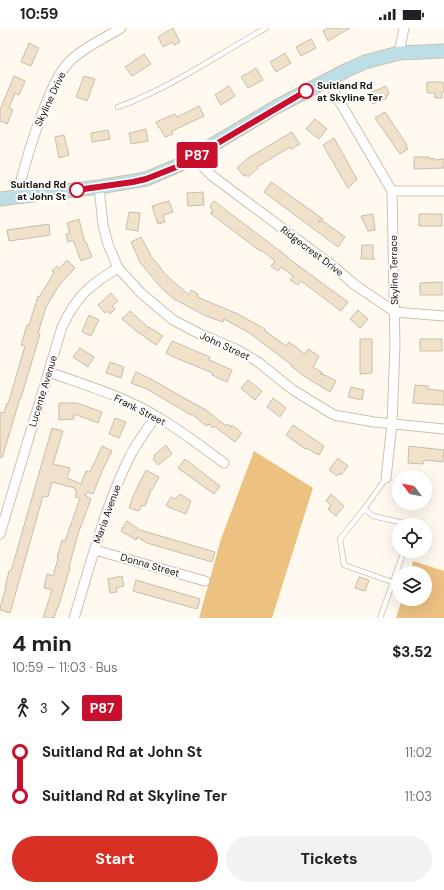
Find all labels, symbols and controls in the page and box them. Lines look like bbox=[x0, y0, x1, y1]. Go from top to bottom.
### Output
text: 10:59 bbox=[20, 4, 58, 24]
street label: Skyline Drive bbox=[32, 69, 68, 128]
place label: Suitland Rd at Skyline Ter bbox=[317, 79, 382, 104]
marker: Suitland Rd at Skyline Ter bbox=[298, 83, 314, 99]
line badge: P87 bbox=[174, 142, 220, 168]
text: P87 bbox=[185, 146, 209, 164]
place label: Suitland Rd at John St bbox=[11, 178, 66, 203]
marker: Suitland Rd at John St bbox=[69, 182, 85, 198]
street label: Ridgecrest Drive bbox=[278, 223, 346, 279]
street label: Skyline Terrace bbox=[387, 235, 401, 305]
street label: John Street bbox=[198, 329, 252, 363]
street label: Lucente Avenue bbox=[26, 353, 60, 428]
street label: Frank Street bbox=[112, 391, 168, 429]
north arrow bbox=[392, 470, 432, 510]
map controls bbox=[392, 470, 432, 606]
street label: Maria Avenue bbox=[90, 482, 124, 545]
button: locate bbox=[392, 518, 432, 558]
street label: Donna Street bbox=[119, 550, 181, 580]
button: layers bbox=[392, 566, 432, 606]
text: 4 min bbox=[12, 629, 72, 658]
text: $3.52 bbox=[392, 642, 432, 662]
text: 10:59 – 11:03 · Bus bbox=[12, 659, 118, 676]
icon: walk bbox=[12, 697, 34, 719]
icon: forward bbox=[54, 697, 76, 719]
text: P87 bbox=[90, 699, 114, 717]
text: 3 bbox=[40, 700, 48, 717]
text: Suitland Rd at John St bbox=[42, 742, 202, 762]
text: 11:02 bbox=[405, 744, 432, 761]
text: Suitland Rd at Skyline Ter bbox=[42, 786, 227, 806]
text: 11:03 bbox=[405, 788, 432, 805]
button: Start bbox=[12, 836, 218, 882]
button: Tickets bbox=[226, 836, 432, 882]

